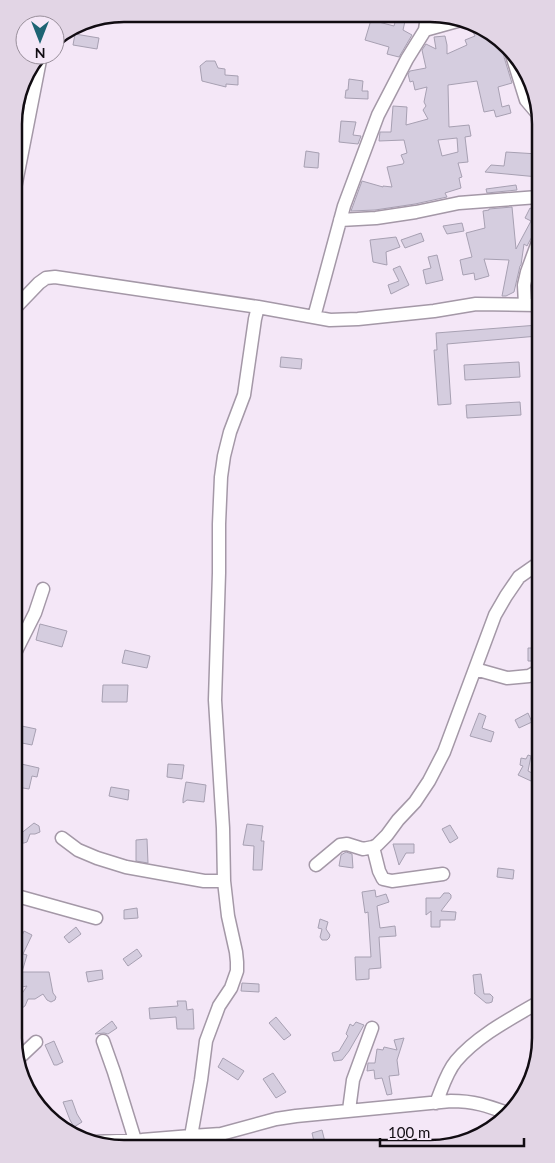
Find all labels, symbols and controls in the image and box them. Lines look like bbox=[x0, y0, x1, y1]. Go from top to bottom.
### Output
north arrow bbox=[15, 15, 65, 65]
text: N bbox=[35, 45, 45, 62]
scale bar bbox=[380, 1116, 524, 1148]
text: 100 m bbox=[388, 1123, 430, 1141]

